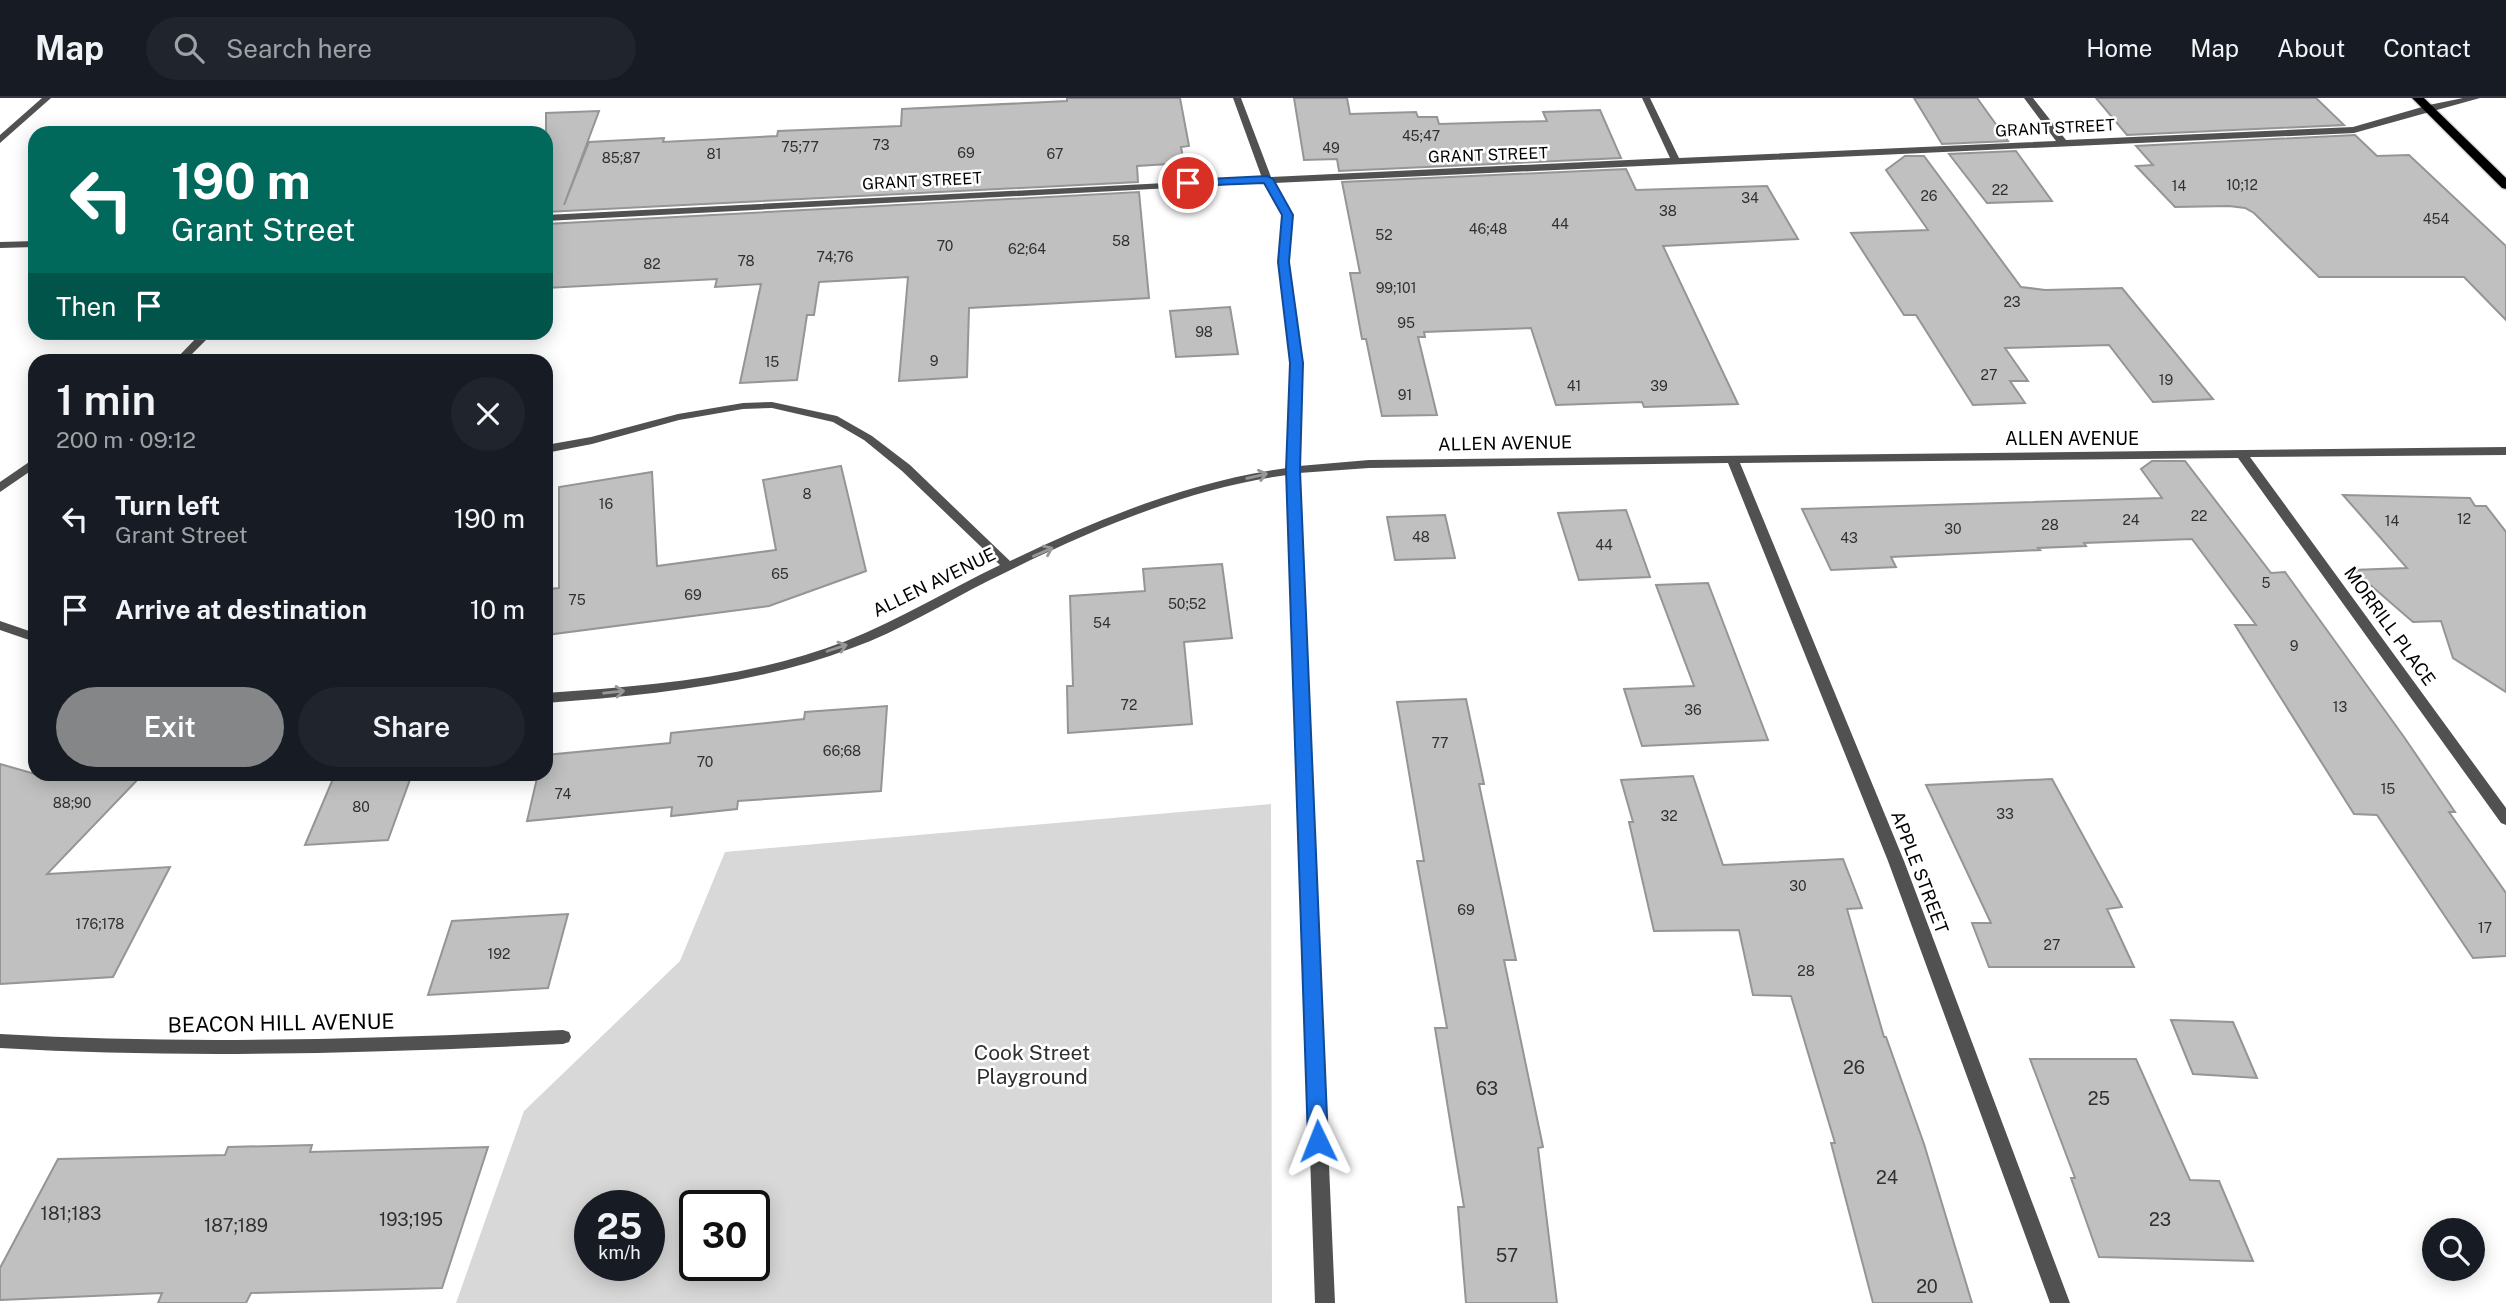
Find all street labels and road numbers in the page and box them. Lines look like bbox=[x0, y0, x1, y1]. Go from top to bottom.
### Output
street label: GRANT STREET bbox=[1995, 115, 2116, 141]
street label: GRANT STREET bbox=[1428, 143, 1549, 167]
street label: GRANT STREET bbox=[862, 168, 983, 194]
street label: ALLEN AVENUE bbox=[2005, 428, 2139, 449]
street label: ALLEN AVENUE bbox=[1438, 431, 1572, 455]
street label: ALLEN AVENUE bbox=[869, 543, 999, 621]
street label: MORRILL PLACE bbox=[2340, 563, 2440, 689]
street label: APPLE STREET bbox=[1887, 808, 1953, 937]
street label: BEACON HILL AVENUE bbox=[167, 1009, 395, 1037]

